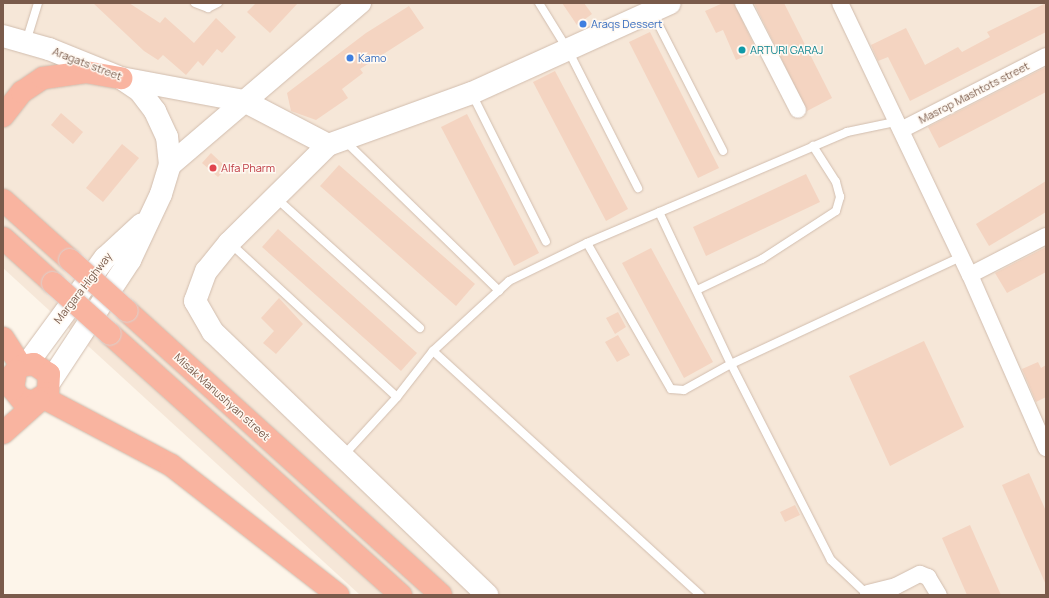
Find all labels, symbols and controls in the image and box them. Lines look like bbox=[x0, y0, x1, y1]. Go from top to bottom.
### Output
place label: Araqs Dessert bbox=[591, 17, 662, 31]
marker: Araqs Dessert bbox=[578, 19, 588, 29]
place label: ARTURI GARAJ bbox=[750, 43, 823, 57]
street label: Aragats street bbox=[50, 45, 124, 83]
marker: ARTURI GARAJ bbox=[737, 45, 747, 55]
place label: Kamo bbox=[358, 51, 386, 65]
marker: Kamo bbox=[345, 53, 355, 63]
street label: Masrop Mashtots street bbox=[917, 59, 1031, 127]
place label: Alfa Pharm bbox=[221, 161, 275, 175]
marker: Alfa Pharm bbox=[208, 163, 218, 173]
street label: Margara Highway bbox=[51, 250, 115, 326]
street label: Misak Manushyan street bbox=[172, 351, 272, 443]

